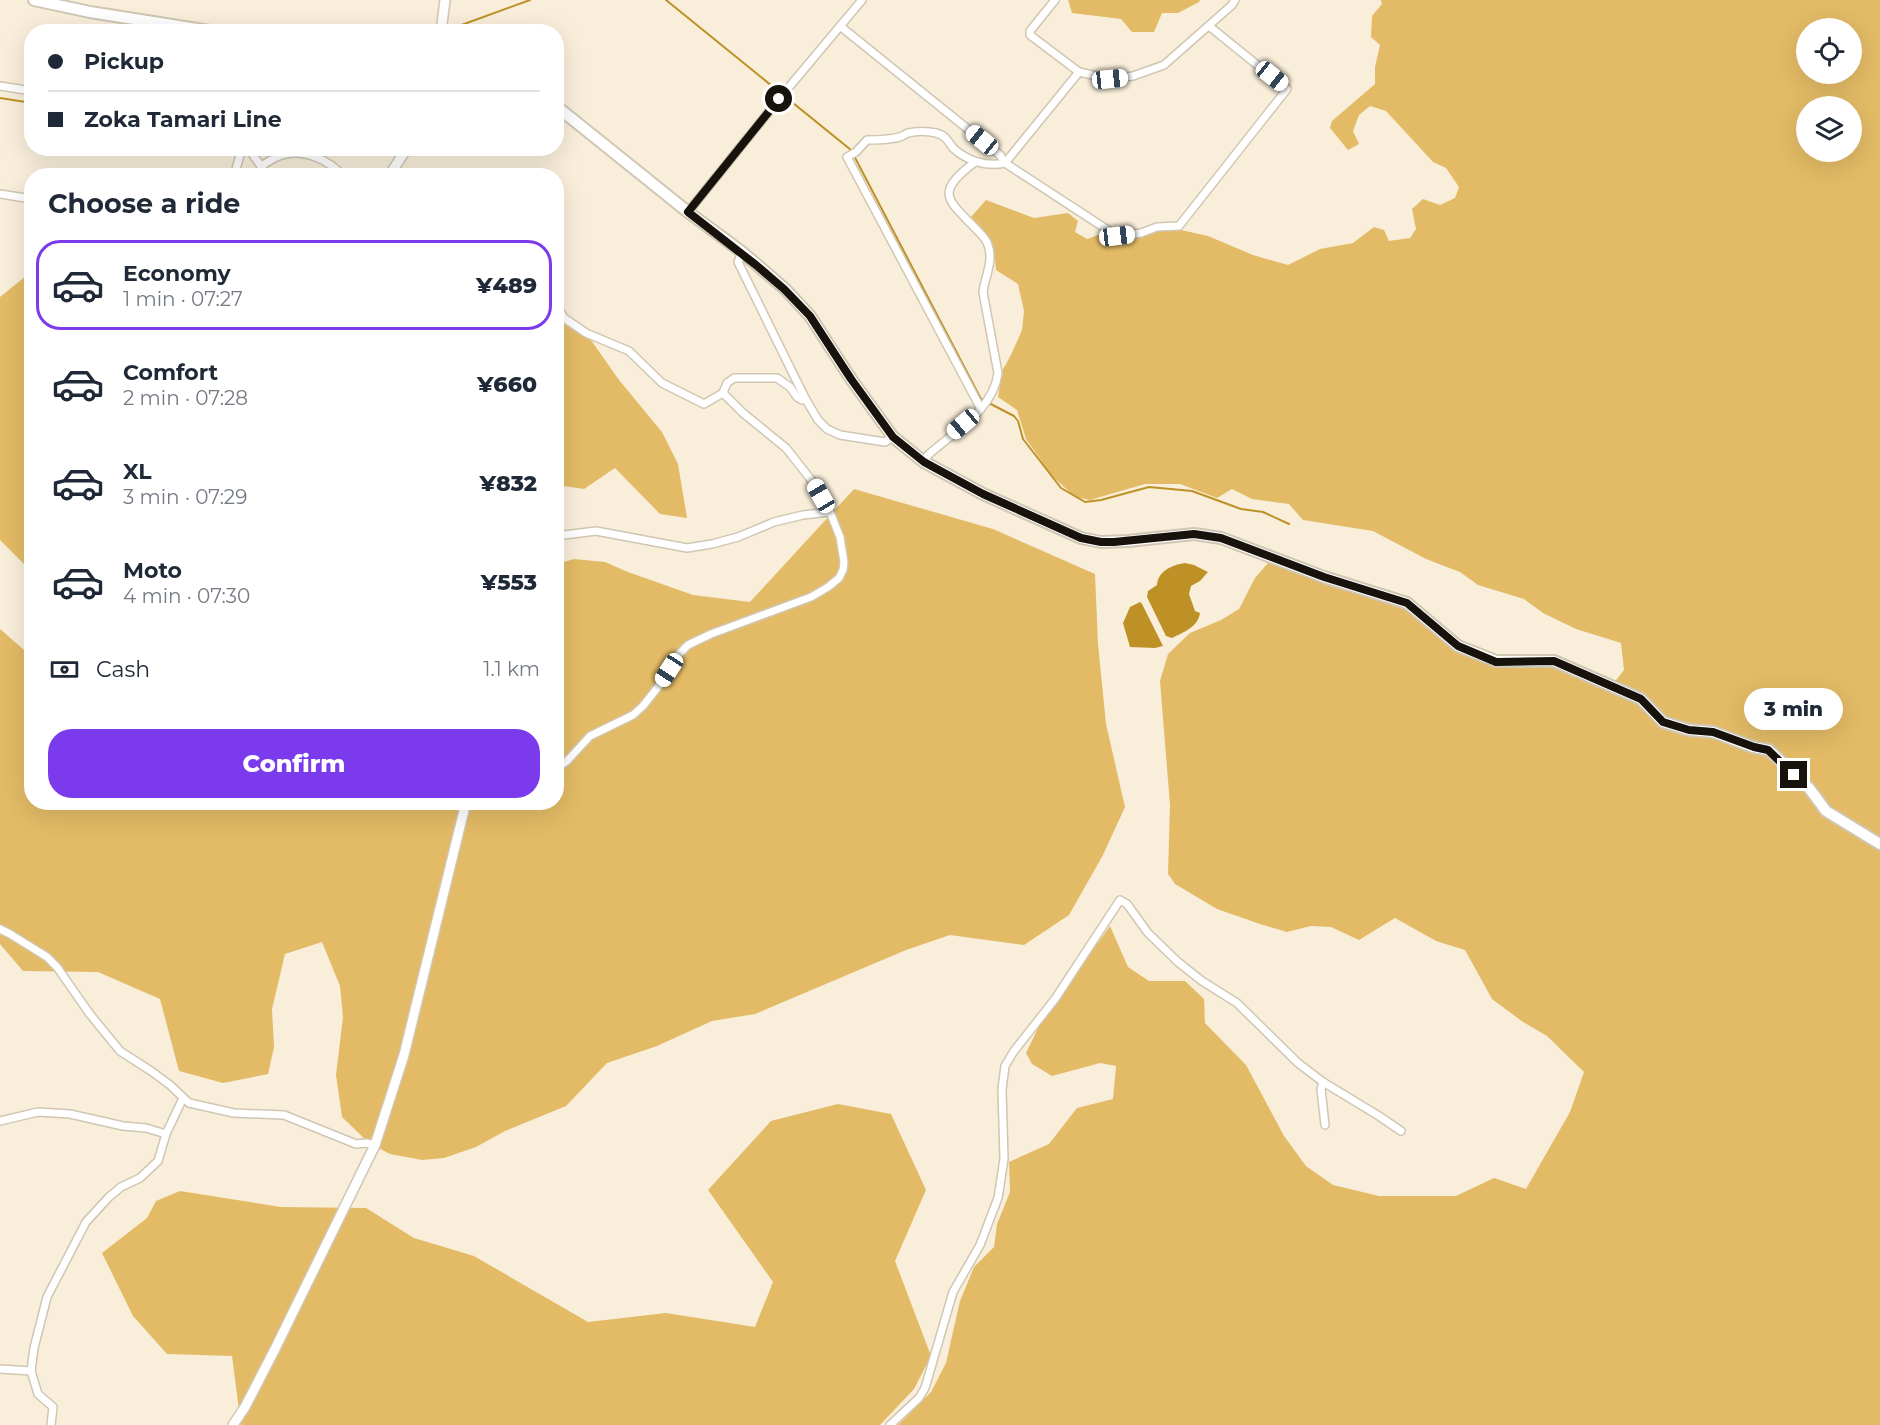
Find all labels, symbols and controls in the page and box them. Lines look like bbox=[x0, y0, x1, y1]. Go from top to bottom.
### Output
map controls bbox=[1796, 18, 1862, 162]
button: locate bbox=[1796, 18, 1862, 84]
text: Pickup bbox=[84, 48, 164, 75]
car bbox=[1252, 58, 1292, 94]
car bbox=[1091, 68, 1129, 90]
route start bbox=[765, 85, 792, 112]
button: layers bbox=[1796, 96, 1862, 162]
text: Zoka Tamari Line bbox=[84, 106, 282, 133]
car bbox=[962, 122, 1002, 158]
text: Choose a ride bbox=[48, 187, 240, 220]
car bbox=[1098, 225, 1136, 247]
icon: car bbox=[51, 258, 105, 312]
text: Economy bbox=[123, 260, 231, 287]
text: ¥489 bbox=[476, 272, 537, 299]
text: 1 min · 07:27 bbox=[123, 287, 243, 311]
icon: car bbox=[51, 357, 105, 411]
text: Comfort bbox=[123, 359, 218, 386]
text: ¥660 bbox=[477, 371, 537, 398]
text: 2 min · 07:28 bbox=[123, 386, 248, 410]
car bbox=[943, 406, 983, 442]
icon: car bbox=[51, 456, 105, 510]
text: XL bbox=[123, 458, 152, 485]
text: ¥832 bbox=[480, 470, 537, 497]
car bbox=[804, 476, 838, 516]
text: 3 min · 07:29 bbox=[123, 485, 247, 509]
icon: car bbox=[51, 555, 105, 609]
text: Moto bbox=[123, 557, 182, 584]
text: ¥553 bbox=[481, 569, 537, 596]
text: 4 min · 07:30 bbox=[123, 584, 250, 608]
car bbox=[652, 650, 686, 690]
icon: cash bbox=[48, 653, 81, 686]
text: Cash bbox=[96, 656, 150, 683]
text: 1.1 km bbox=[483, 657, 540, 681]
callout: 3 min bbox=[1744, 688, 1844, 730]
text: 3 min bbox=[1764, 697, 1823, 721]
button: Confirm bbox=[48, 729, 540, 798]
route end bbox=[1780, 761, 1807, 788]

